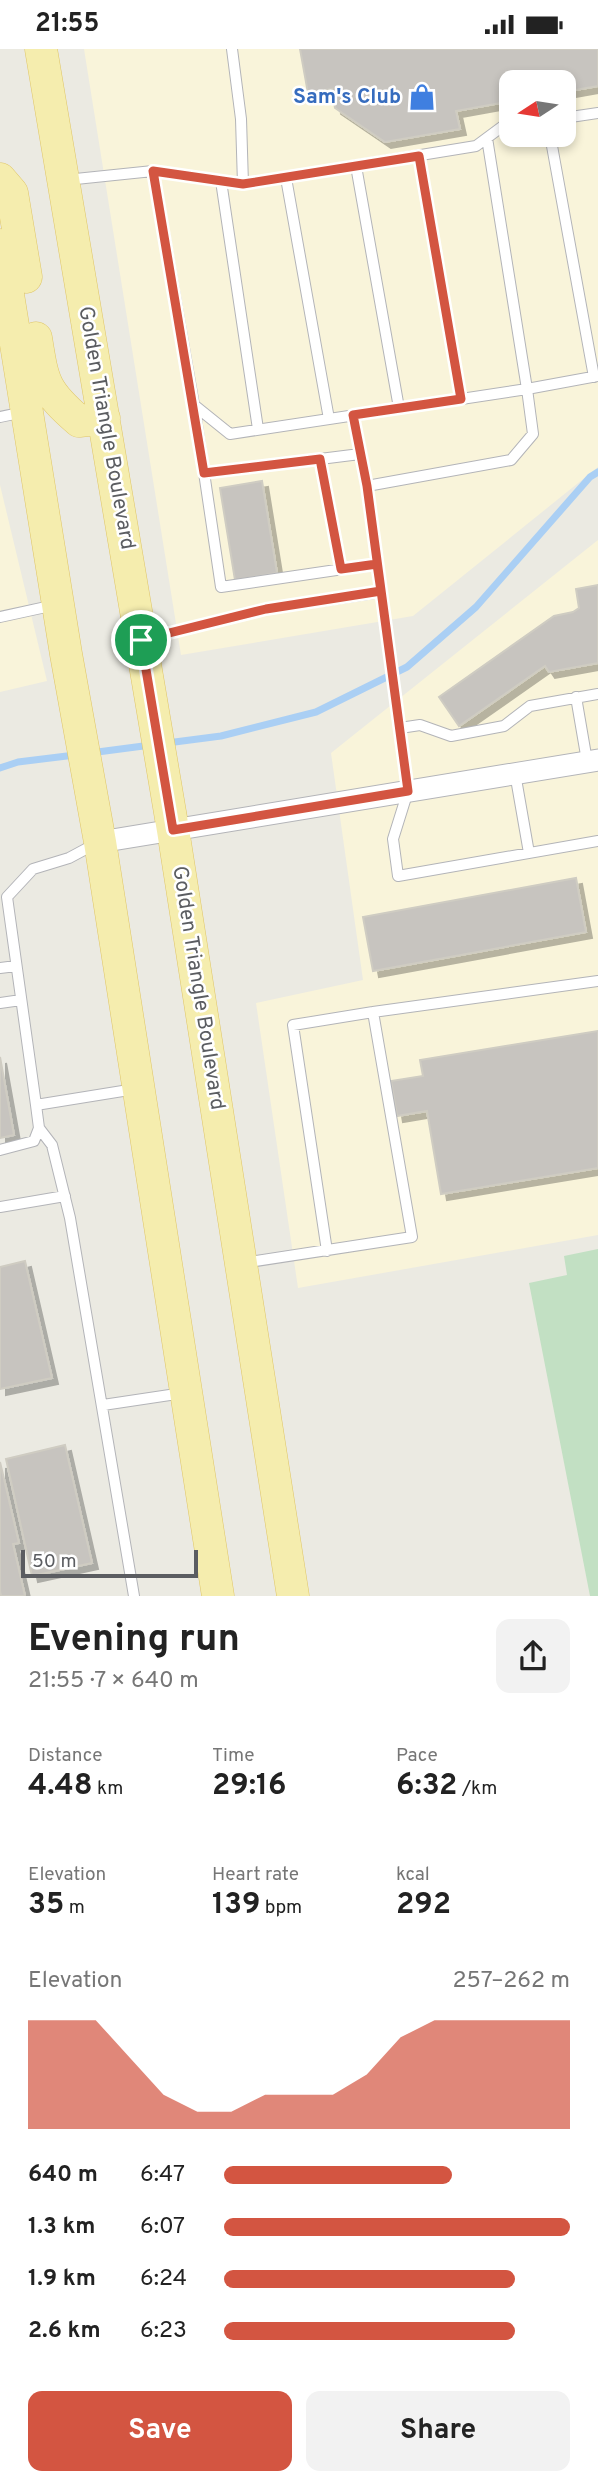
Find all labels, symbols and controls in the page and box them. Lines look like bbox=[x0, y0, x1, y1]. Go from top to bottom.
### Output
text: 21:55 bbox=[35, 8, 99, 41]
north arrow bbox=[499, 70, 576, 147]
map controls bbox=[499, 70, 576, 147]
shop icon: Sam's Club bbox=[407, 82, 437, 112]
place label: Sam's Club bbox=[293, 84, 401, 111]
street label: Golden Triangle Boulevard bbox=[71, 304, 141, 552]
pin bbox=[111, 610, 171, 670]
icon: arrive bbox=[122, 621, 160, 659]
street label: Golden Triangle Boulevard bbox=[165, 864, 231, 1112]
scale bar bbox=[21, 1547, 198, 1579]
text: 50 m bbox=[32, 1550, 77, 1574]
text: Evening run bbox=[28, 1616, 240, 1665]
button: share bbox=[496, 1619, 570, 1693]
text: 21:55 · 7 × 640 m bbox=[28, 1667, 199, 1696]
text: Distance bbox=[28, 1744, 103, 1768]
text: Time bbox=[212, 1744, 255, 1768]
text: Pace bbox=[396, 1744, 438, 1768]
text: 4.48 bbox=[28, 1768, 93, 1805]
text: 29:16 bbox=[212, 1768, 287, 1805]
text: 6:32 bbox=[396, 1768, 457, 1805]
text: km bbox=[93, 1777, 123, 1801]
text: /km bbox=[457, 1777, 497, 1801]
text: Elevation bbox=[28, 1863, 106, 1887]
text: Heart rate bbox=[212, 1863, 299, 1887]
text: kcal bbox=[396, 1863, 430, 1887]
text: 35 bbox=[28, 1887, 64, 1924]
text: 139 bbox=[212, 1887, 260, 1924]
text: 292 bbox=[396, 1887, 451, 1924]
text: m bbox=[64, 1896, 85, 1920]
text: bpm bbox=[260, 1896, 302, 1920]
text: Elevation bbox=[28, 1967, 123, 1996]
text: 257–262 m bbox=[453, 1967, 570, 1996]
text: 640 m bbox=[28, 2161, 98, 2190]
text: 6:47 bbox=[140, 2161, 185, 2190]
text: 1.3 km bbox=[28, 2213, 95, 2242]
text: 6:07 bbox=[140, 2213, 185, 2242]
text: 1.9 km bbox=[28, 2265, 96, 2294]
text: 6:24 bbox=[140, 2265, 187, 2294]
text: 2.6 km bbox=[28, 2317, 101, 2346]
text: 6:23 bbox=[140, 2317, 187, 2346]
button: Save bbox=[28, 2391, 292, 2471]
button: Share bbox=[306, 2391, 570, 2471]

